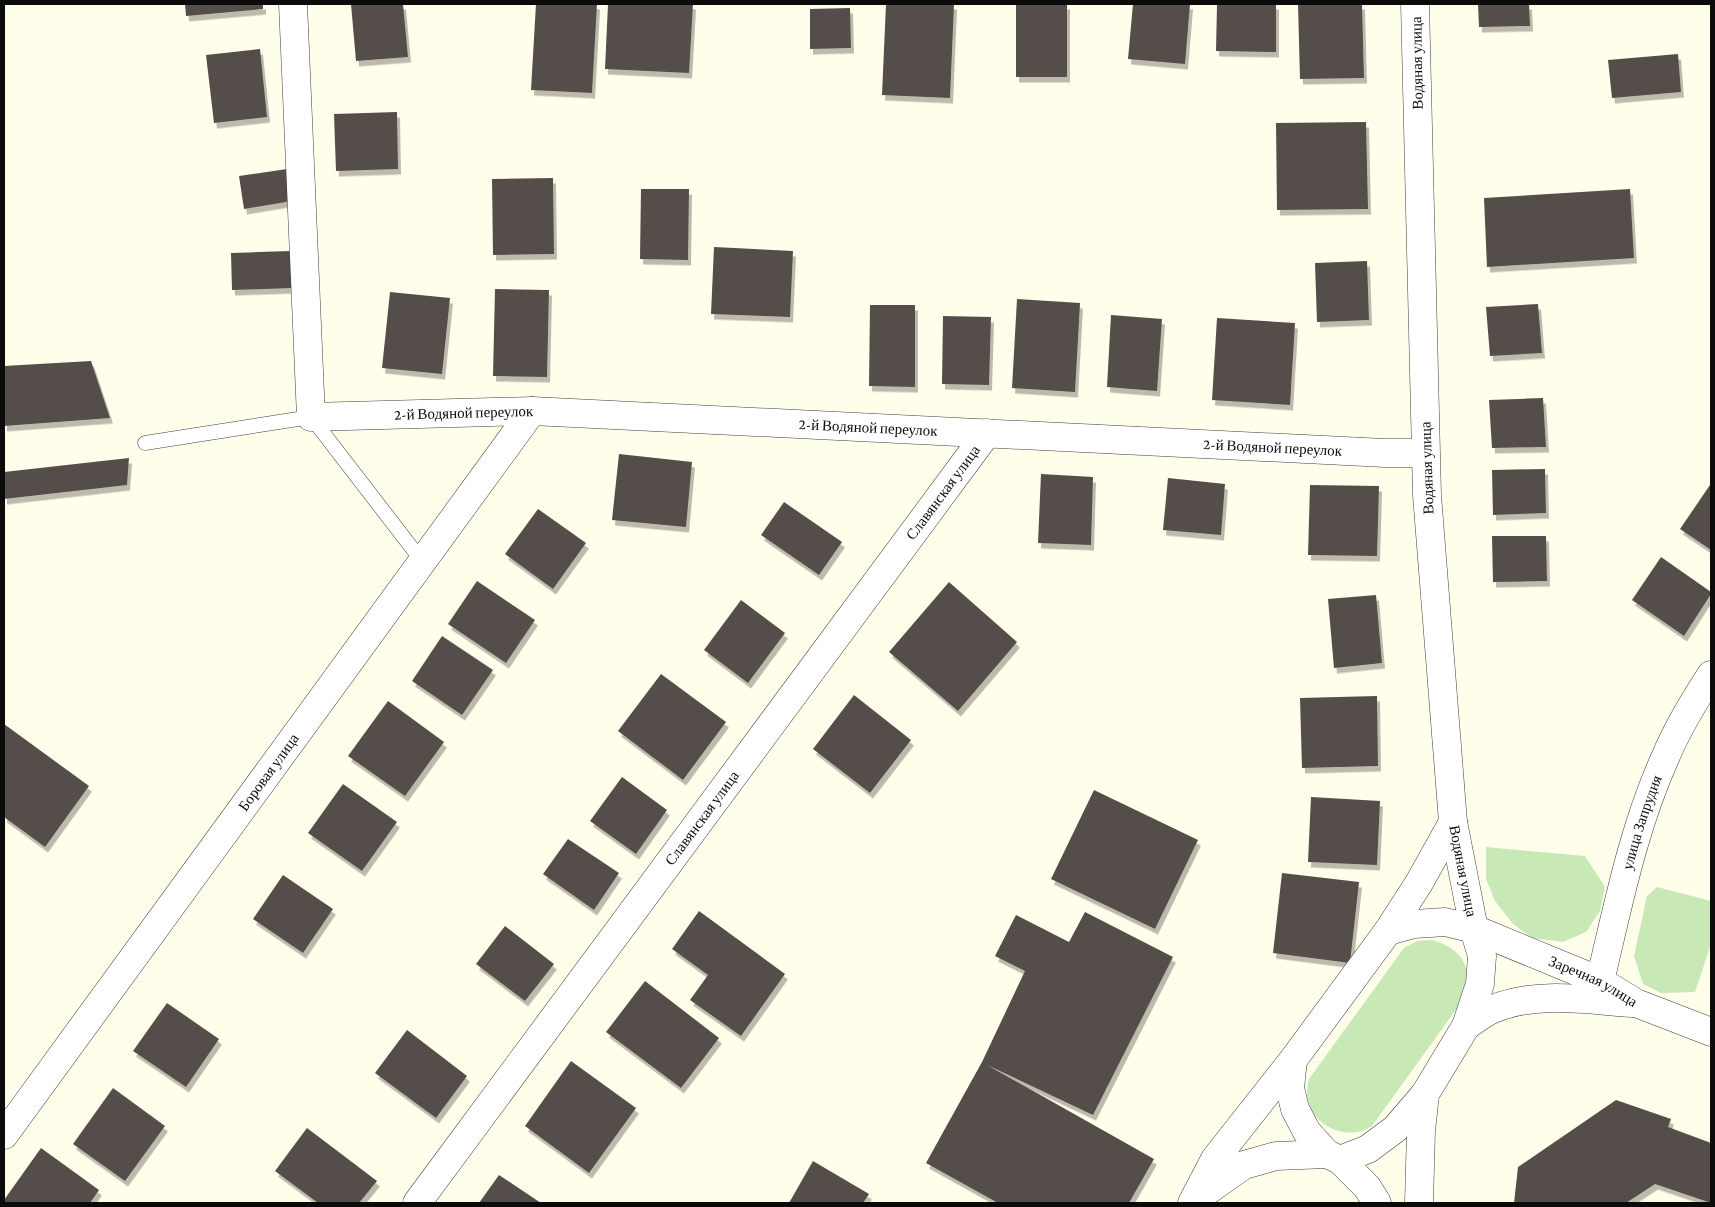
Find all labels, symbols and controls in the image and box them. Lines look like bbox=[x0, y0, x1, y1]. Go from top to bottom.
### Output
street label: Водяная улица bbox=[1408, 16, 1426, 110]
street label: 2-й Водяной переулок bbox=[394, 403, 534, 423]
street label: 2-й Водяной переулок bbox=[798, 416, 939, 439]
street label: Водяная улица bbox=[1417, 421, 1437, 515]
street label: 2-й Водяной переулок bbox=[1203, 436, 1343, 459]
street label: Славянская улица bbox=[903, 442, 983, 543]
street label: Боровая улица bbox=[235, 730, 302, 814]
street label: Славянская улица bbox=[662, 767, 742, 868]
street label: улица Запрудня bbox=[1619, 773, 1665, 871]
street label: Водяная улица bbox=[1446, 824, 1480, 919]
street label: Заречная улица bbox=[1546, 953, 1641, 1010]

